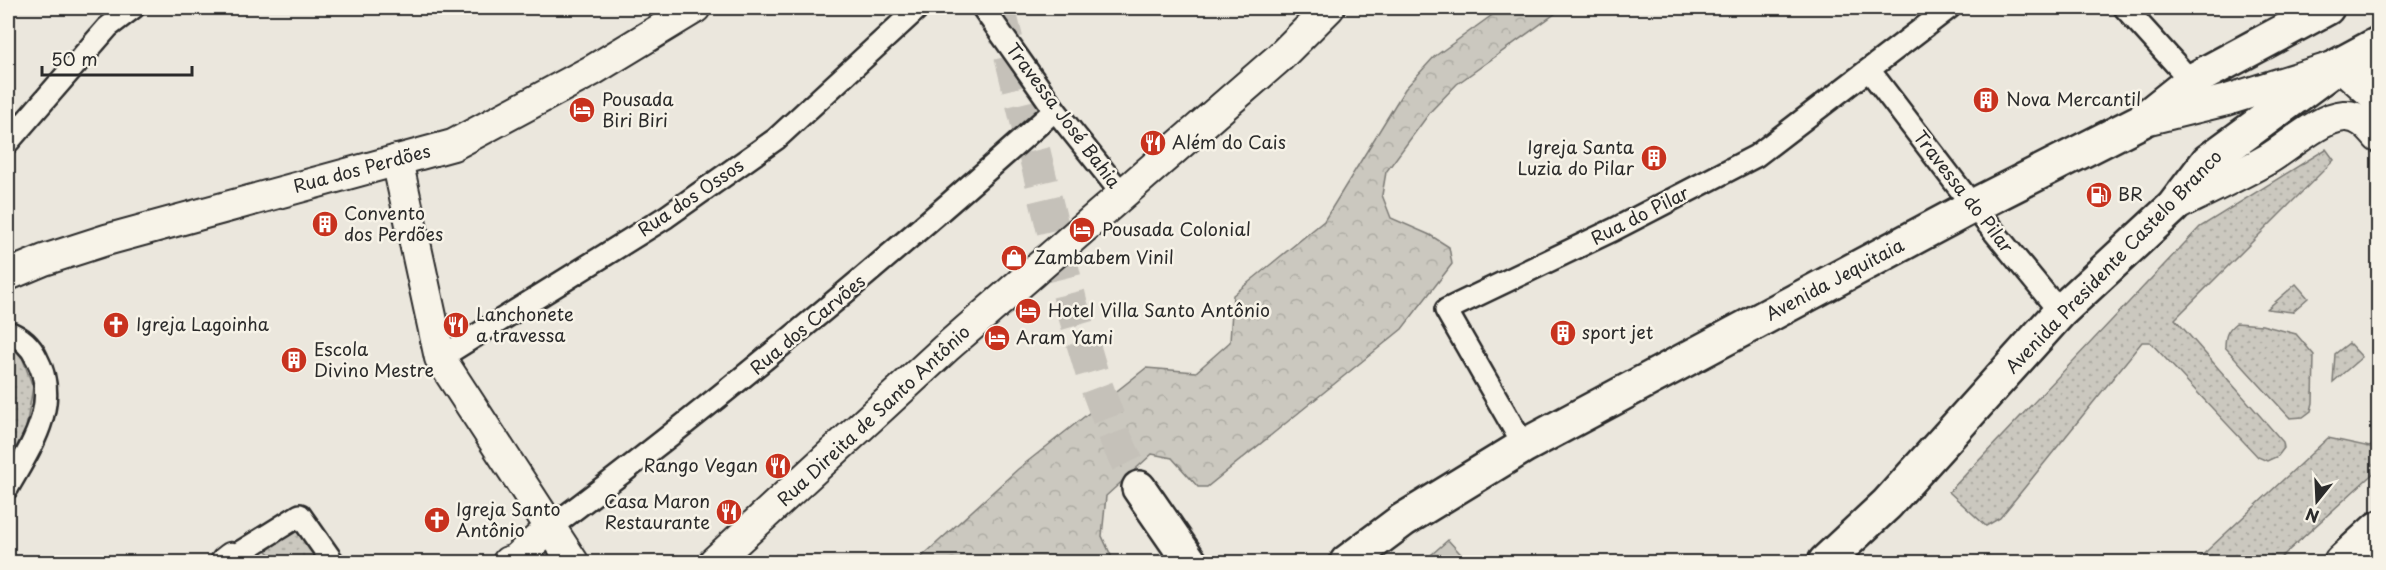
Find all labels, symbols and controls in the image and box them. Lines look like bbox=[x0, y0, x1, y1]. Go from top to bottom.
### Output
street label: Travessa José Bahia bbox=[1000, 37, 1128, 194]
scale bar bbox=[42, 39, 192, 77]
text: 50 m bbox=[51, 45, 98, 72]
place label: Pousada Biri Biri bbox=[602, 85, 674, 133]
building icon: Nova Mercantil bbox=[1971, 85, 2001, 115]
place label: Nova Mercantil bbox=[2006, 85, 2141, 112]
hotel icon: Pousada Biri Biri bbox=[567, 95, 597, 125]
street label: Travessa do Pilar bbox=[1908, 124, 2021, 259]
restaurant icon: Além do Cais bbox=[1138, 128, 1168, 158]
place label: Além do Cais bbox=[1172, 128, 1286, 155]
place label: Igreja Santa Luzia do Pilar bbox=[1517, 133, 1635, 181]
street label: Rua dos Perdões bbox=[290, 136, 433, 199]
building icon: Igreja Santa Luzia do Pilar bbox=[1639, 143, 1669, 173]
street label: Avenida Presidente Castelo Branco bbox=[1998, 143, 2227, 379]
street label: Rua dos Ossos bbox=[632, 151, 749, 242]
street label: Rua do Pilar bbox=[1586, 178, 1693, 251]
fuel station icon: BR bbox=[2084, 180, 2114, 210]
place label: BR bbox=[2118, 180, 2143, 207]
place label: Convento dos Perdões bbox=[344, 199, 443, 247]
building icon: Convento dos Perdões bbox=[310, 209, 340, 239]
hotel icon: Pousada Colonial bbox=[1067, 215, 1097, 245]
place label: Pousada Colonial bbox=[1102, 215, 1251, 242]
street label: Avenida Jequitaia bbox=[1760, 230, 1909, 327]
shop icon: Zambabem Vinil bbox=[999, 243, 1029, 273]
place label: Zambabem Vinil bbox=[1034, 243, 1174, 270]
street label: Rua dos Carvões bbox=[743, 267, 871, 380]
hotel icon: Hotel Villa Santo Antônio bbox=[1013, 296, 1043, 326]
place label: Hotel Villa Santo Antônio bbox=[1048, 296, 1270, 323]
place label: Lanchonete a travessa bbox=[476, 300, 574, 348]
church icon: Igreja Lagoinha bbox=[101, 310, 131, 340]
place label: Igreja Lagoinha bbox=[136, 310, 270, 337]
restaurant icon: Lanchonete a travessa bbox=[441, 310, 471, 340]
street label: Rua Direita de Santo Antônio bbox=[771, 318, 975, 512]
building icon: sport jet bbox=[1548, 318, 1578, 348]
place label: sport jet bbox=[1582, 318, 1654, 345]
hotel icon: Aram Yami bbox=[982, 323, 1012, 353]
place label: Aram Yami bbox=[1016, 323, 1113, 350]
place label: Escola Divino Mestre bbox=[314, 335, 434, 383]
building icon: Escola Divino Mestre bbox=[279, 345, 309, 375]
place label: Rango Vegan bbox=[644, 451, 758, 478]
restaurant icon: Rango Vegan bbox=[763, 451, 793, 481]
north arrow bbox=[2287, 471, 2347, 531]
place label: Casa Maron Restaurante bbox=[604, 487, 710, 535]
place label: Igreja Santo Antônio bbox=[456, 495, 560, 543]
restaurant icon: Casa Maron Restaurante bbox=[714, 497, 744, 527]
text: N bbox=[2302, 503, 2322, 530]
church icon: Igreja Santo Antônio bbox=[422, 505, 452, 535]

